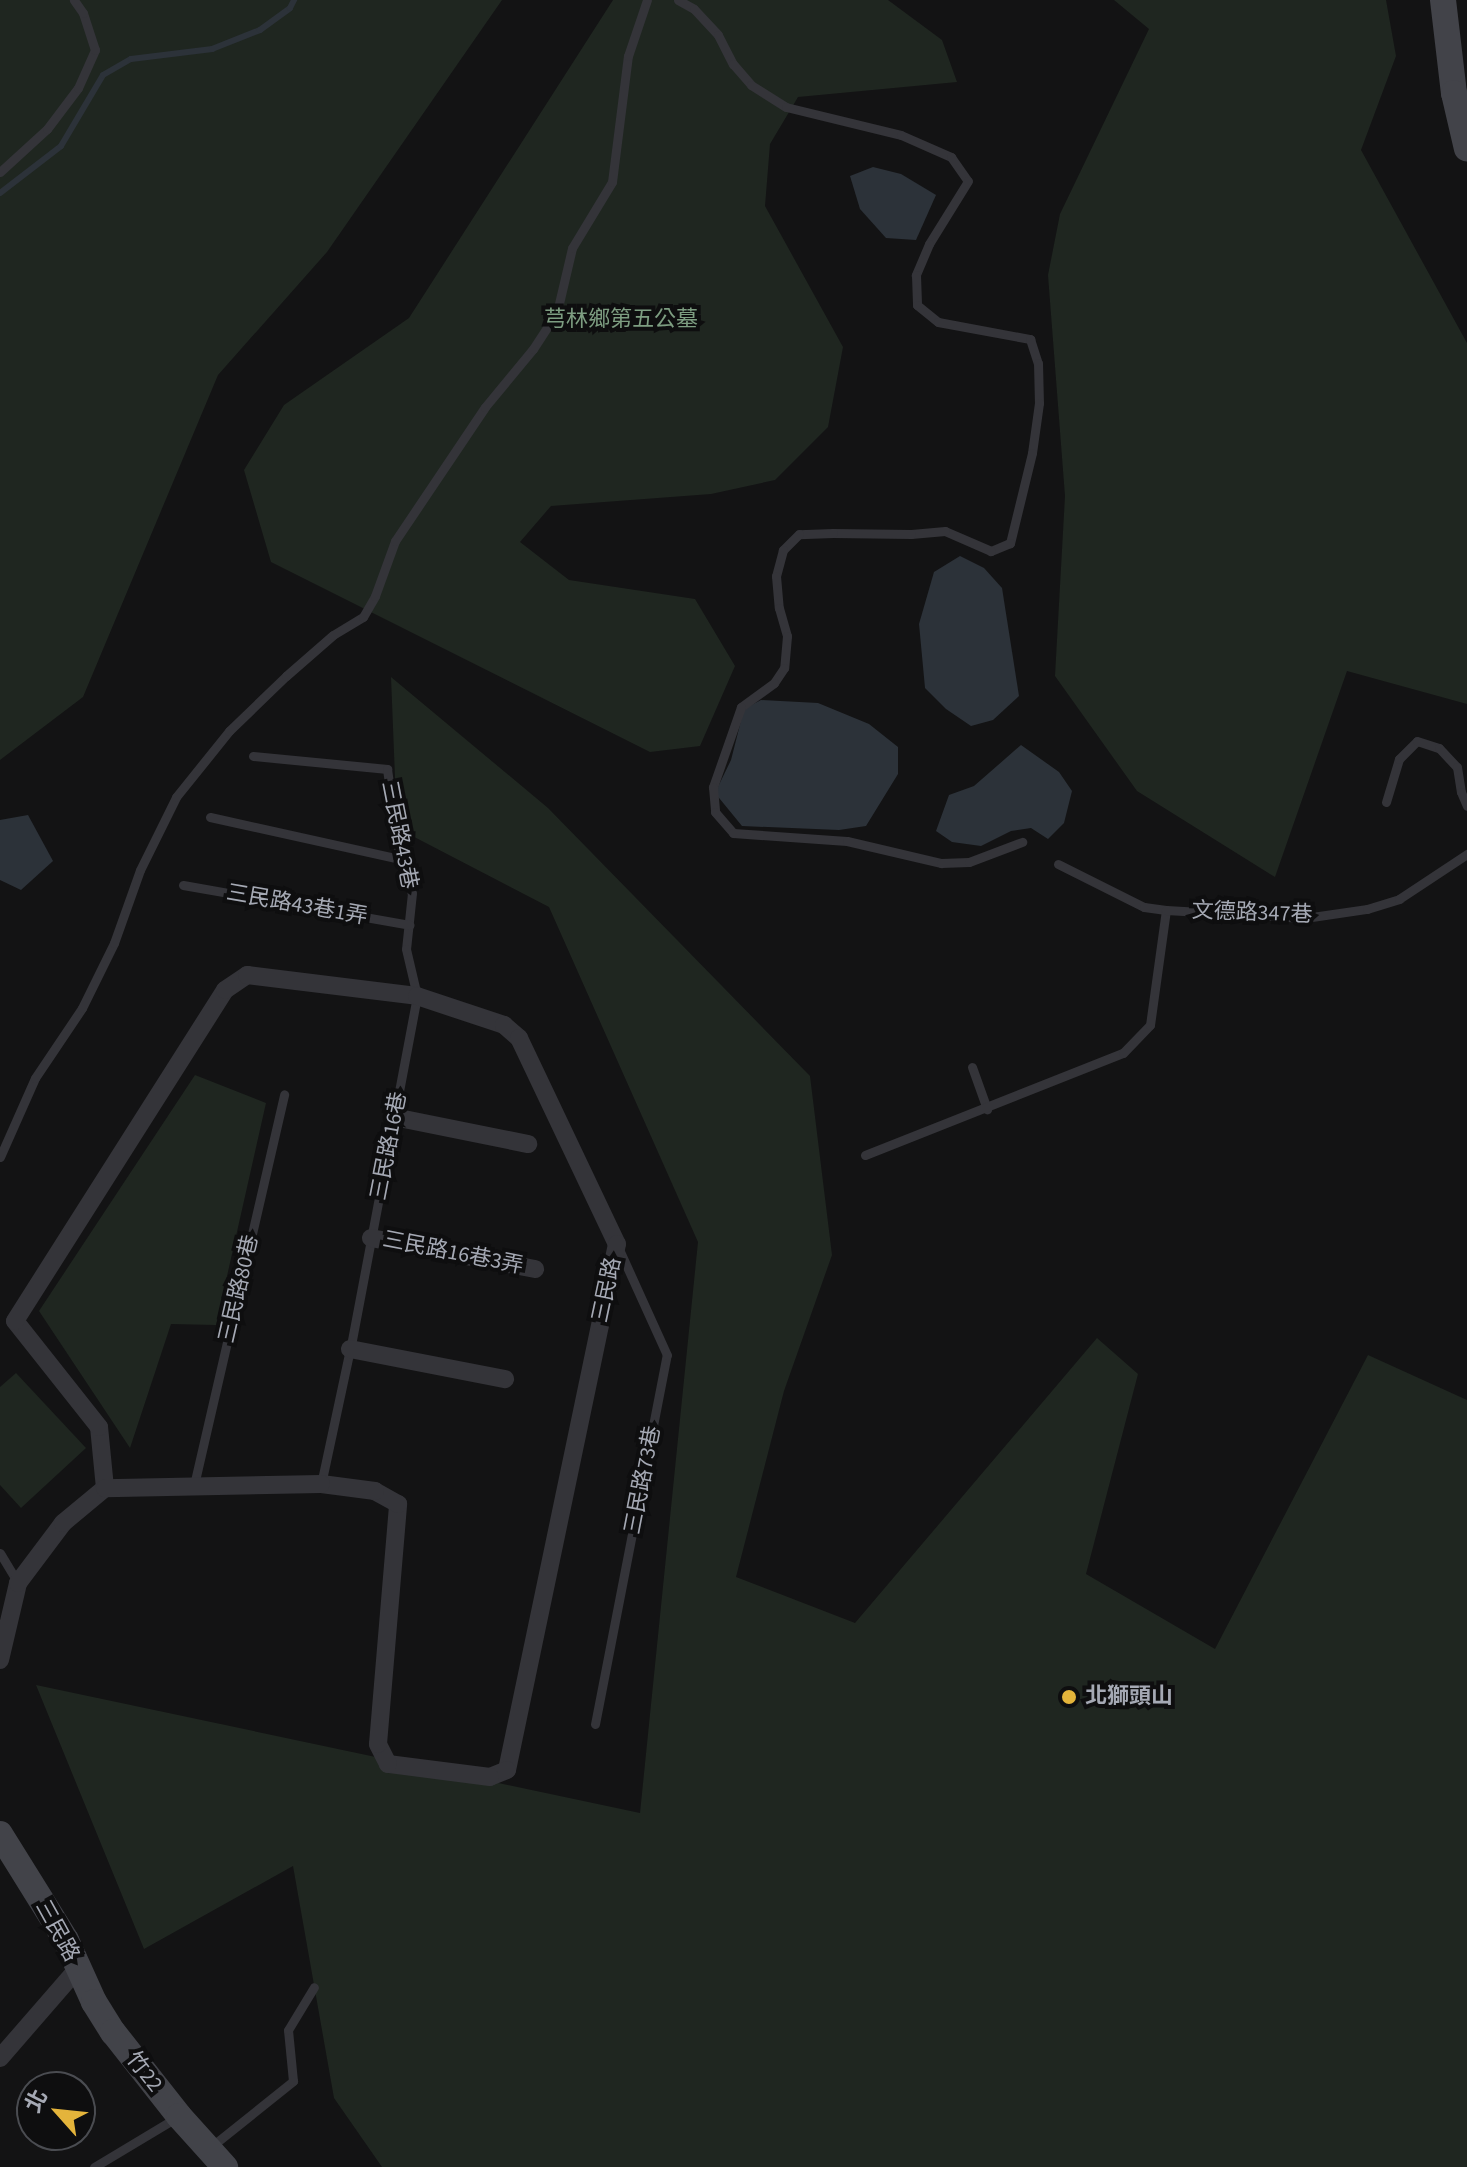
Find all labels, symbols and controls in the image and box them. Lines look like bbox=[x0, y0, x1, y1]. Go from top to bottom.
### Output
park label: 芎林鄉第五公墓 bbox=[544, 307, 698, 333]
street label: 三民路43巷 bbox=[376, 779, 422, 891]
street label: 三民路43巷1弄 bbox=[224, 880, 370, 930]
street label: 文德路347巷 bbox=[1191, 898, 1313, 928]
street label: 三民路16巷 bbox=[366, 1090, 412, 1202]
street label: 三民路16巷3弄 bbox=[380, 1226, 526, 1280]
street label: 三民路80巷 bbox=[214, 1233, 264, 1345]
street label: 三民路 bbox=[587, 1255, 627, 1325]
street label: 三民路73巷 bbox=[620, 1424, 666, 1536]
place label: 北獅頭山 bbox=[1085, 1684, 1173, 1710]
marker: 北獅頭山 bbox=[1060, 1688, 1078, 1706]
street label: 三民路 bbox=[29, 1896, 85, 1966]
street label: 竹22 bbox=[120, 2047, 168, 2097]
north arrow bbox=[16, 2071, 96, 2151]
text: 北 bbox=[17, 2084, 56, 2118]

